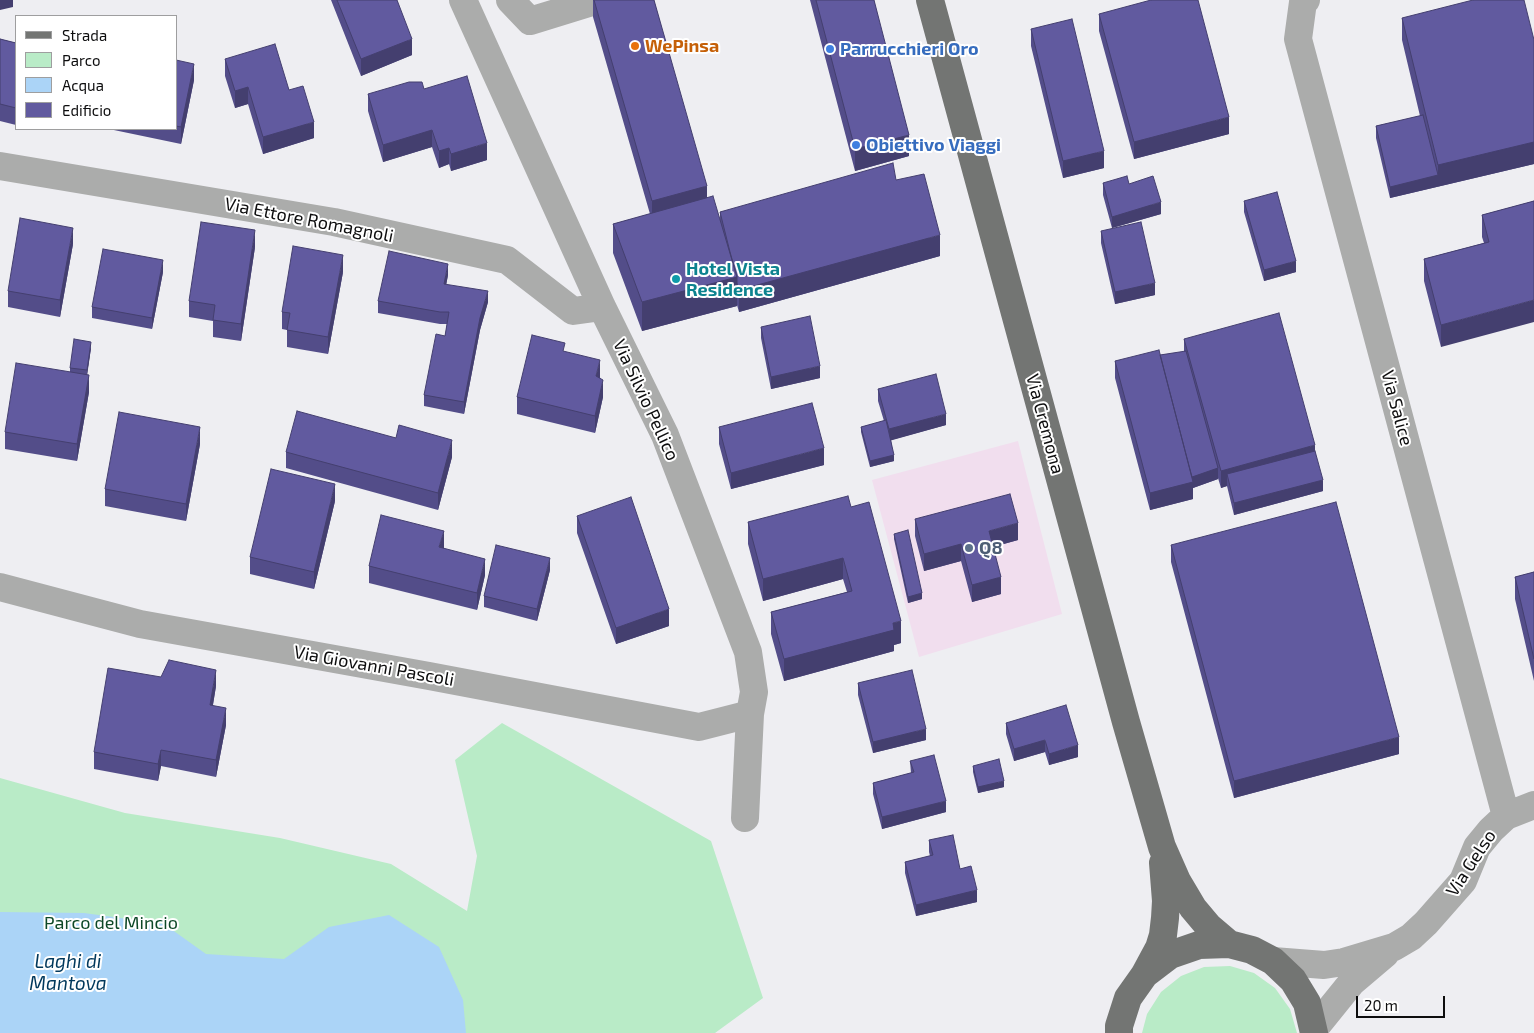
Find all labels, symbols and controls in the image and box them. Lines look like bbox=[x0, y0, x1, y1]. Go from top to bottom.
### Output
legend bbox=[15, 15, 178, 130]
text: Strada bbox=[62, 26, 107, 44]
place label: WePinsa bbox=[645, 35, 719, 57]
place label: Parrucchieri Oro bbox=[840, 38, 979, 60]
marker: WePinsa bbox=[629, 40, 641, 52]
marker: Parrucchieri Oro bbox=[824, 43, 836, 55]
text: Parco bbox=[62, 51, 101, 69]
text: Acqua bbox=[62, 76, 104, 94]
text: Edificio bbox=[62, 101, 111, 119]
place label: Obiettivo Viaggi bbox=[866, 134, 1001, 156]
marker: Obiettivo Viaggi bbox=[850, 139, 862, 151]
street label: Via Ettore Romagnoli bbox=[223, 193, 395, 247]
place label: Hotel Vista Residence bbox=[686, 258, 780, 300]
marker: Hotel Vista Residence bbox=[670, 273, 682, 285]
street label: Via Silvio Pellico bbox=[608, 336, 684, 464]
street label: Via Salice bbox=[1377, 368, 1417, 448]
street label: Via Cremona bbox=[1021, 372, 1069, 476]
place label: Q8 bbox=[979, 537, 1003, 559]
marker: Q8 bbox=[963, 542, 975, 554]
street label: Via Giovanni Pascoli bbox=[292, 641, 456, 691]
street label: Via Gelso bbox=[1442, 826, 1500, 900]
park label: Parco del Mincio bbox=[44, 912, 178, 934]
water label: Laghi di Mantova bbox=[29, 951, 107, 995]
scale bar bbox=[1359, 986, 1448, 1018]
text: 20 m bbox=[1364, 996, 1398, 1014]

